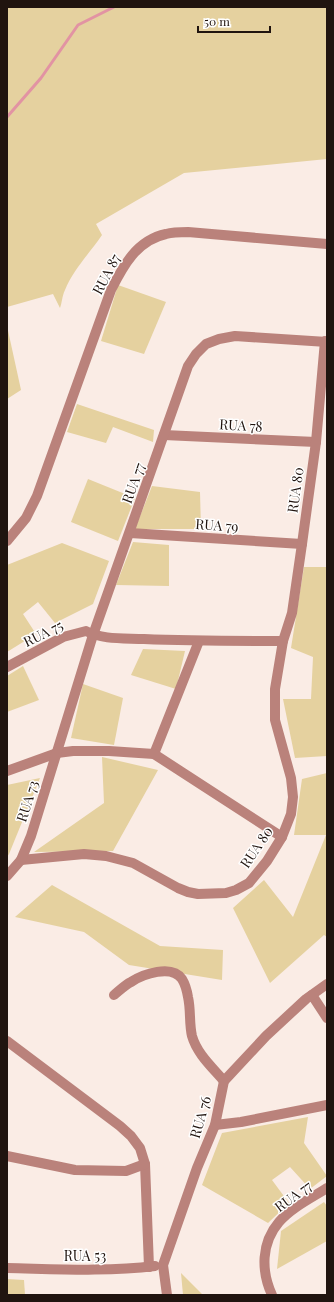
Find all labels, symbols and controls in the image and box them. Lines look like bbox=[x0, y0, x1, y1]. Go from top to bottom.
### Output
scale bar bbox=[198, 8, 270, 34]
text: 50 m bbox=[204, 13, 230, 29]
street label: RUA 87 bbox=[87, 250, 125, 298]
street label: RUA 78 bbox=[219, 414, 263, 436]
street label: RUA 77 bbox=[117, 460, 149, 506]
street label: RUA 80 bbox=[282, 466, 308, 514]
street label: RUA 79 bbox=[195, 514, 239, 536]
street label: RUA 75 bbox=[20, 615, 66, 651]
street label: RUA 73 bbox=[11, 778, 43, 824]
street label: RUA 80 bbox=[235, 823, 277, 871]
street label: RUA 76 bbox=[185, 1094, 215, 1140]
street label: RUA 77 bbox=[271, 1176, 316, 1216]
street label: RUA 53 bbox=[64, 1246, 106, 1265]

